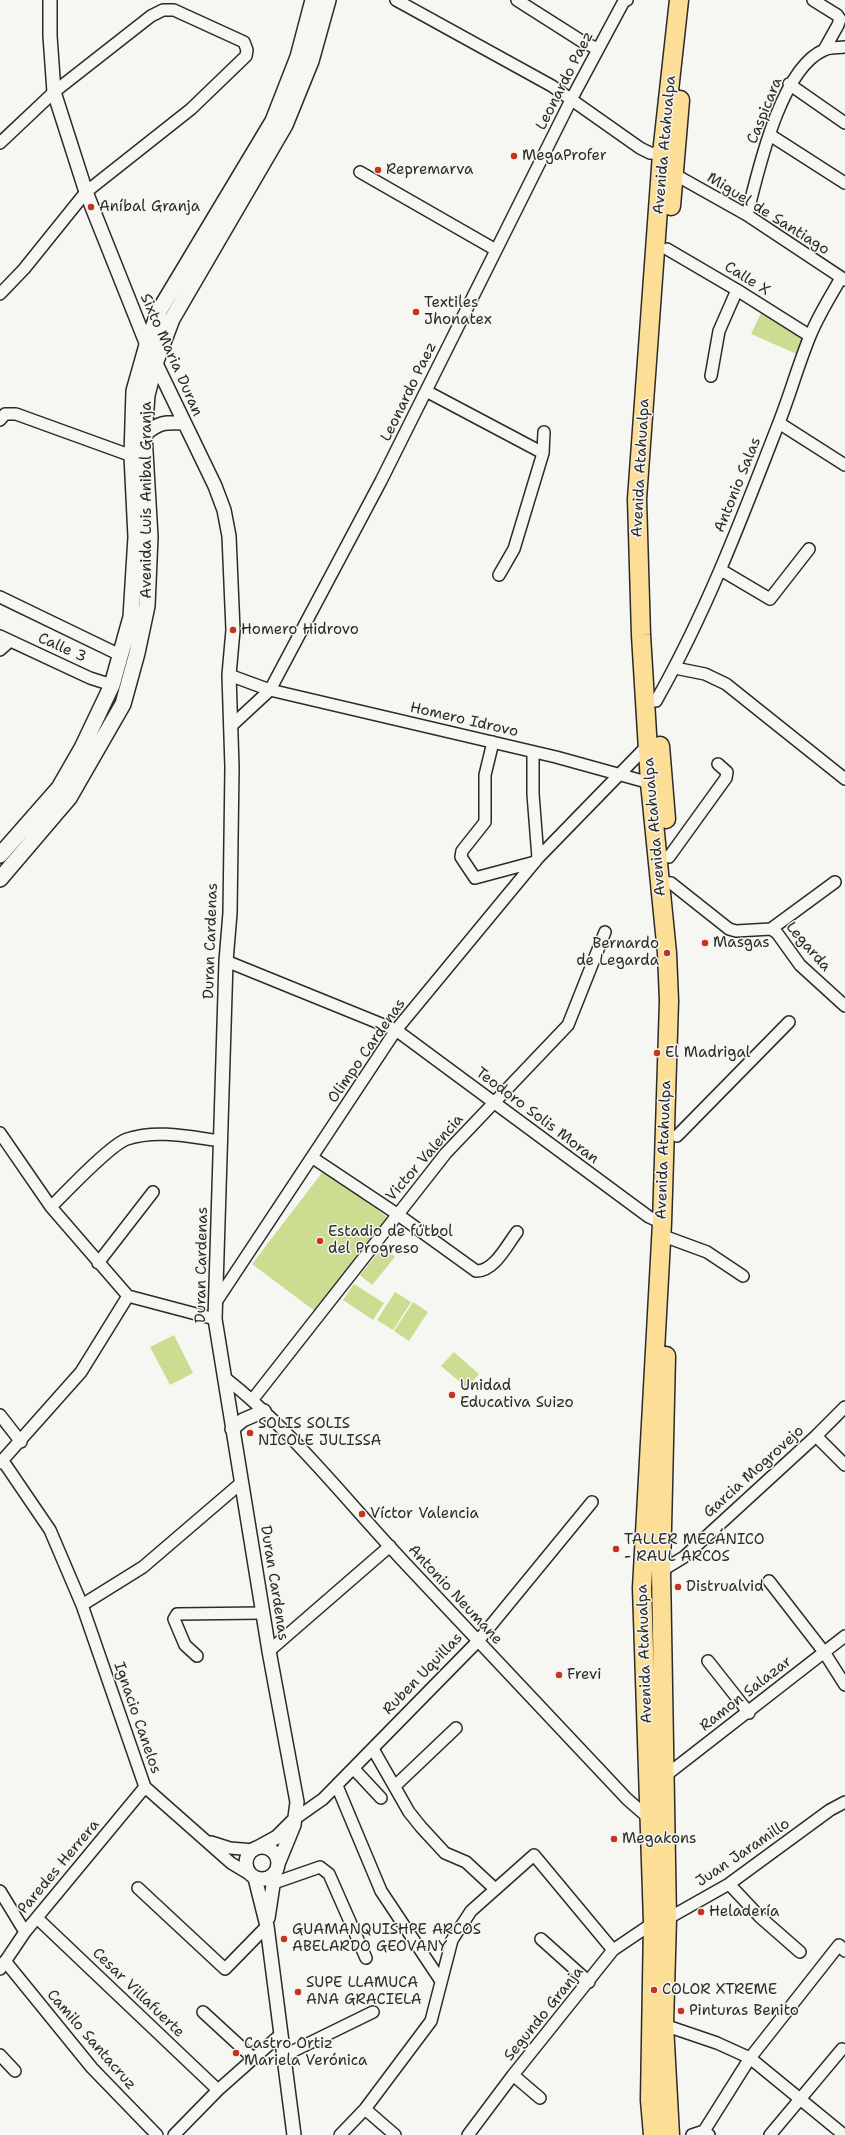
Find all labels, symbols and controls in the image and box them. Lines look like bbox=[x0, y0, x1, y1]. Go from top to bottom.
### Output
street label: Leonardo Paez bbox=[532, 29, 598, 133]
street label: Avenida Atahualpa bbox=[650, 75, 680, 215]
street label: Caspicara bbox=[744, 75, 786, 147]
place label: MegaProfer bbox=[522, 147, 607, 165]
marker: MegaProfer bbox=[509, 151, 519, 161]
place label: Repremarva bbox=[386, 161, 473, 179]
marker: Repremarva bbox=[373, 165, 383, 175]
street label: Miguel de Santiago bbox=[703, 169, 833, 259]
place label: Aníbal Granja bbox=[99, 198, 200, 216]
marker: Aníbal Granja bbox=[86, 202, 96, 212]
street label: Calle X bbox=[721, 258, 773, 300]
street label: Sixto Maria Duran bbox=[136, 291, 206, 419]
place label: Textiles Jhonatex bbox=[424, 294, 492, 329]
marker: Textiles Jhonatex bbox=[411, 307, 421, 317]
street label: Leonardo Paez bbox=[377, 339, 441, 445]
street label: Avenida Atahualpa bbox=[628, 398, 654, 538]
street label: Avenida Luis Anibal Granja bbox=[138, 401, 156, 599]
street label: Antonio Salas bbox=[711, 435, 765, 535]
place label: Homero Hidrovo bbox=[241, 621, 359, 639]
marker: Homero Hidrovo bbox=[228, 625, 238, 635]
street label: Calle 3 bbox=[35, 629, 89, 667]
street label: Homero Idrovo bbox=[408, 699, 520, 741]
street label: Avenida Atahualpa bbox=[640, 757, 670, 897]
street label: Duran Cardenas bbox=[200, 883, 222, 999]
street label: Legarda bbox=[782, 919, 834, 975]
place label: Masgas bbox=[713, 934, 770, 952]
place label: Bernardo de Legarda bbox=[576, 935, 659, 970]
marker: Masgas bbox=[700, 938, 710, 948]
marker: Bernardo de Legarda bbox=[662, 948, 672, 958]
street label: Olimpo Cardenas bbox=[324, 995, 410, 1107]
place label: El Madrigal bbox=[665, 1044, 750, 1062]
marker: El Madrigal bbox=[652, 1048, 662, 1058]
street label: Teodoro Solis Moran bbox=[472, 1064, 602, 1168]
street label: Avenida Atahualpa bbox=[653, 1080, 675, 1220]
street label: Victor Valencia bbox=[382, 1111, 468, 1205]
street label: Duran Cardenas bbox=[192, 1207, 212, 1323]
place label: Estadio de fútbol del Progreso bbox=[328, 1223, 453, 1258]
marker: Estadio de fútbol del Progreso bbox=[315, 1236, 325, 1246]
place label: Unidad Educativa Suizo bbox=[460, 1377, 574, 1412]
marker: Unidad Educativa Suizo bbox=[447, 1390, 457, 1400]
place label: SOLIS SOLIS NICOLE JULISSA bbox=[258, 1415, 381, 1450]
street label: Garcia Mogrovejo bbox=[700, 1422, 808, 1522]
marker: SOLIS SOLIS NICOLE JULISSA bbox=[245, 1428, 255, 1438]
place label: Víctor Valencia bbox=[370, 1505, 479, 1523]
marker: Víctor Valencia bbox=[357, 1509, 367, 1519]
street label: Duran Cardenas bbox=[256, 1524, 292, 1642]
place label: TALLER MECÁNICO - RAUL ARCOS bbox=[624, 1531, 765, 1566]
street label: Antonio Neumane bbox=[404, 1541, 506, 1649]
marker: TALLER MECÁNICO - RAUL ARCOS bbox=[611, 1544, 621, 1554]
place label: Distrualvid bbox=[686, 1578, 764, 1596]
marker: Distrualvid bbox=[673, 1582, 683, 1592]
street label: Avenida Atahualpa bbox=[634, 1584, 656, 1724]
street label: Ruben Uquillas bbox=[379, 1629, 467, 1719]
street label: Ramon Salazar bbox=[697, 1653, 795, 1735]
street label: Ignacio Canelos bbox=[109, 1660, 165, 1776]
place label: Frevi bbox=[567, 1666, 601, 1684]
marker: Frevi bbox=[554, 1670, 564, 1680]
street label: Juan Jaramillo bbox=[693, 1815, 793, 1891]
street label: Paredes Herrera bbox=[14, 1816, 104, 1918]
place label: Megakons bbox=[622, 1830, 697, 1848]
marker: Megakons bbox=[609, 1834, 619, 1844]
place label: Heladería bbox=[709, 1903, 779, 1921]
marker: Heladería bbox=[696, 1907, 706, 1917]
place label: GUAMANQUISHPE ARCOS ABELARDO GEOVANY bbox=[292, 1921, 481, 1956]
marker: GUAMANQUISHPE ARCOS ABELARDO GEOVANY bbox=[279, 1934, 289, 1944]
street label: Cesar Villafuerte bbox=[88, 1944, 188, 2042]
street label: Segundo Granja bbox=[501, 1963, 587, 2065]
place label: SUPE LLAMUCA ANA GRACIELA bbox=[306, 1974, 422, 2009]
place label: COLOR XTREME bbox=[662, 1981, 777, 1999]
marker: COLOR XTREME bbox=[649, 1985, 659, 1995]
street label: Camilo Santacruz bbox=[43, 1986, 139, 2094]
marker: SUPE LLAMUCA ANA GRACIELA bbox=[293, 1987, 303, 1997]
place label: Pinturas Benito bbox=[689, 2002, 799, 2020]
marker: Pinturas Benito bbox=[676, 2006, 686, 2016]
place label: Castro Ortiz Mariela Verónica bbox=[244, 2035, 367, 2070]
marker: Castro Ortiz Mariela Verónica bbox=[231, 2048, 241, 2058]

